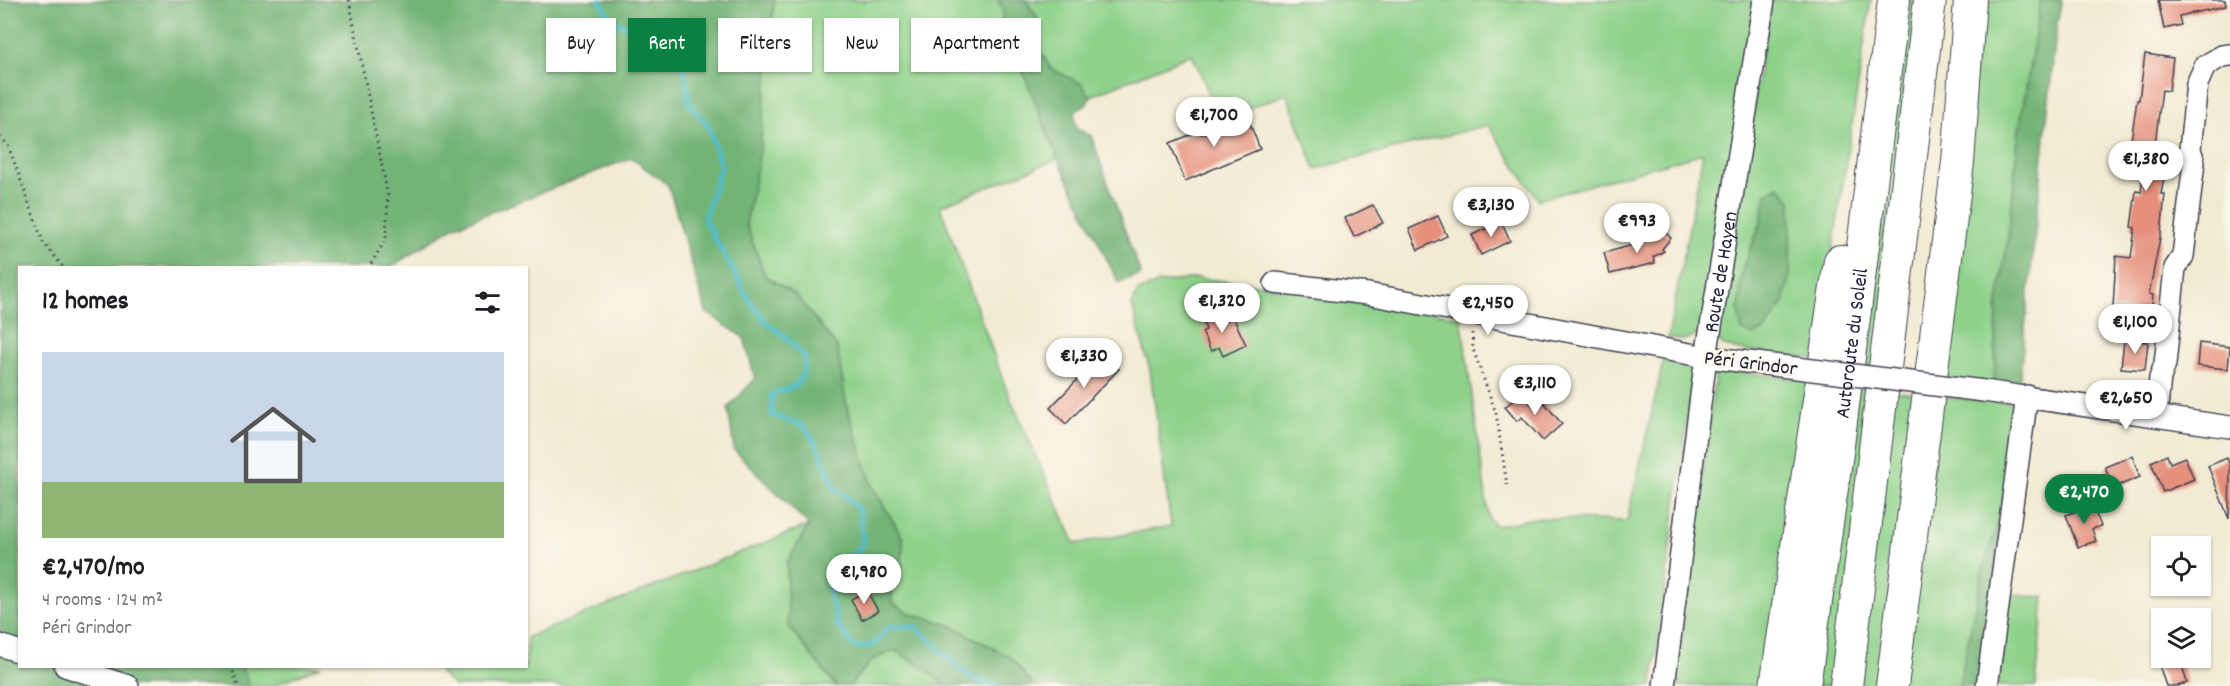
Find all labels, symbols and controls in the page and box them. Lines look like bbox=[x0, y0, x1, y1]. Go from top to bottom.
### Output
chip: Buy bbox=[546, 18, 616, 72]
chip: Rent bbox=[628, 18, 706, 72]
chip: Filters bbox=[718, 18, 812, 72]
chip: New bbox=[824, 18, 899, 72]
chip: Apartment bbox=[911, 18, 1041, 72]
pin: €1,700 bbox=[1165, 97, 1263, 148]
text: €1,700 bbox=[1190, 102, 1238, 130]
pin: €1,380 bbox=[2097, 141, 2195, 192]
text: €1,380 bbox=[2122, 146, 2170, 174]
pin: €3,130 bbox=[1442, 187, 1540, 238]
text: €3,130 bbox=[1467, 192, 1515, 220]
pin: €993 bbox=[1601, 203, 1673, 254]
text: €993 bbox=[1618, 208, 1656, 236]
street label: Route de Hayen bbox=[1698, 209, 1747, 335]
street label: Autoroute du Soleil bbox=[1829, 267, 1878, 420]
pin: €1,320 bbox=[1173, 283, 1271, 334]
text: 12 homes bbox=[42, 284, 129, 321]
pin: €2,450 bbox=[1439, 285, 1537, 336]
icon: filters bbox=[471, 286, 504, 319]
text: €1,320 bbox=[1198, 288, 1246, 316]
text: €2,450 bbox=[1462, 290, 1514, 318]
pin: €1,100 bbox=[2086, 304, 2184, 355]
text: €1,100 bbox=[2112, 309, 2158, 337]
pin: €1,330 bbox=[1035, 338, 1133, 389]
text: €1,330 bbox=[1060, 343, 1108, 371]
street label: Péri Grindor bbox=[1702, 344, 1799, 386]
pin: €3,110 bbox=[1486, 365, 1584, 416]
text: €3,110 bbox=[1513, 370, 1557, 398]
pin: €2,650 bbox=[2077, 380, 2175, 431]
text: €2,650 bbox=[2099, 385, 2153, 413]
icon: home bbox=[219, 391, 327, 499]
pin: €2,470 bbox=[2035, 474, 2133, 525]
text: €2,470 bbox=[2059, 479, 2109, 507]
map controls bbox=[2151, 536, 2211, 668]
button: locate bbox=[2151, 536, 2211, 596]
text: €2,470/mo bbox=[42, 550, 145, 587]
pin: €1,980 bbox=[815, 554, 913, 605]
text: €1,980 bbox=[840, 559, 888, 587]
text: 4 rooms · 124 m² bbox=[42, 587, 163, 615]
button: layers bbox=[2151, 608, 2211, 668]
text: Péri Grindor bbox=[42, 615, 131, 643]

